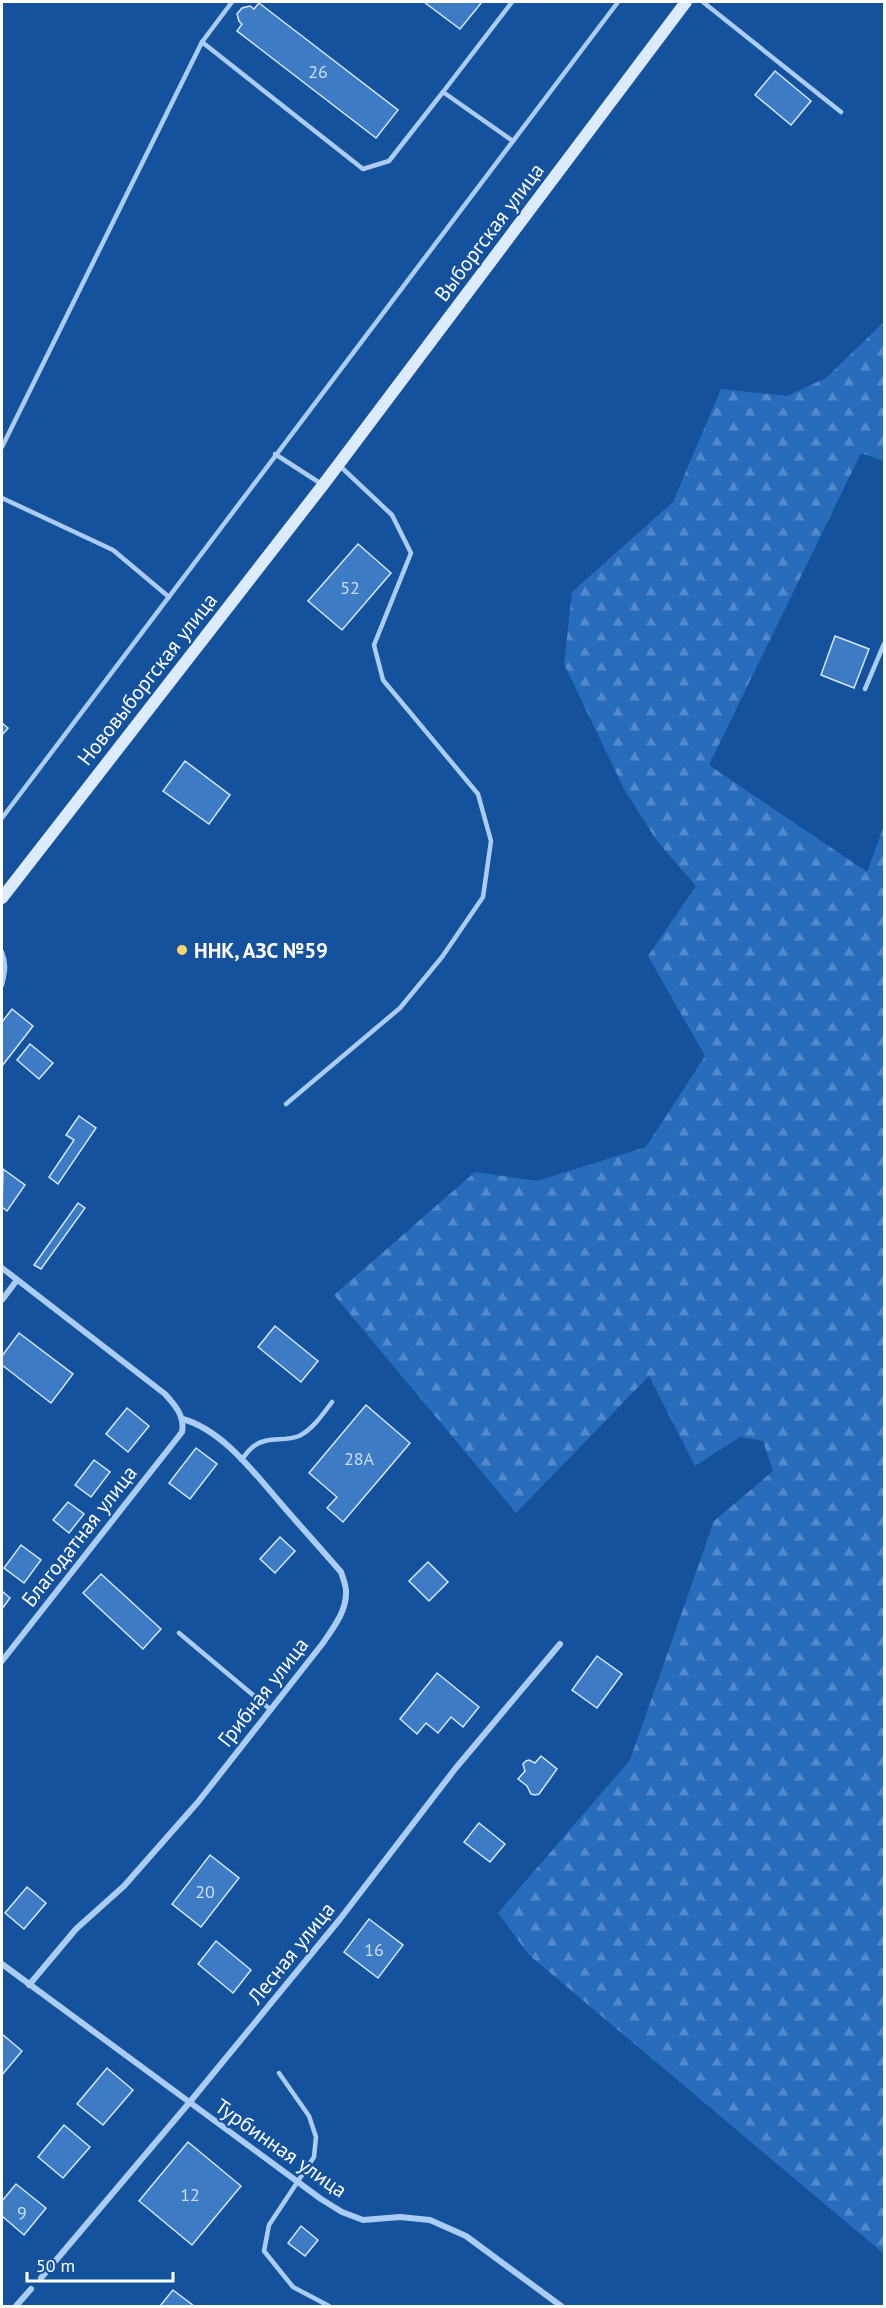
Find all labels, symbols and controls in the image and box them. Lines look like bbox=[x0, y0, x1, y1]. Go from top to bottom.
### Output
house number: 26 bbox=[308, 60, 328, 83]
street label: Выборгская улица bbox=[428, 157, 550, 307]
house number: 52 bbox=[340, 576, 360, 599]
street label: Нововыборгская улица bbox=[71, 587, 223, 771]
place label: ННК, АЗС №59 bbox=[194, 937, 328, 964]
marker: ННК, АЗС №59 bbox=[175, 943, 189, 957]
house number: 28А bbox=[344, 1447, 375, 1470]
street label: Благодатная улица bbox=[15, 1460, 143, 1612]
street label: Грибная улица bbox=[212, 1632, 314, 1752]
house number: 20 bbox=[195, 1880, 215, 1903]
street label: Лесная улица bbox=[241, 1896, 340, 2010]
house number: 16 bbox=[364, 1938, 384, 1961]
street label: Турбинная улица bbox=[210, 2092, 352, 2204]
house number: 12 bbox=[180, 2183, 200, 2206]
house number: 9 bbox=[17, 2201, 27, 2224]
scale bar bbox=[27, 2245, 172, 2283]
text: 50 m bbox=[36, 2254, 75, 2277]

